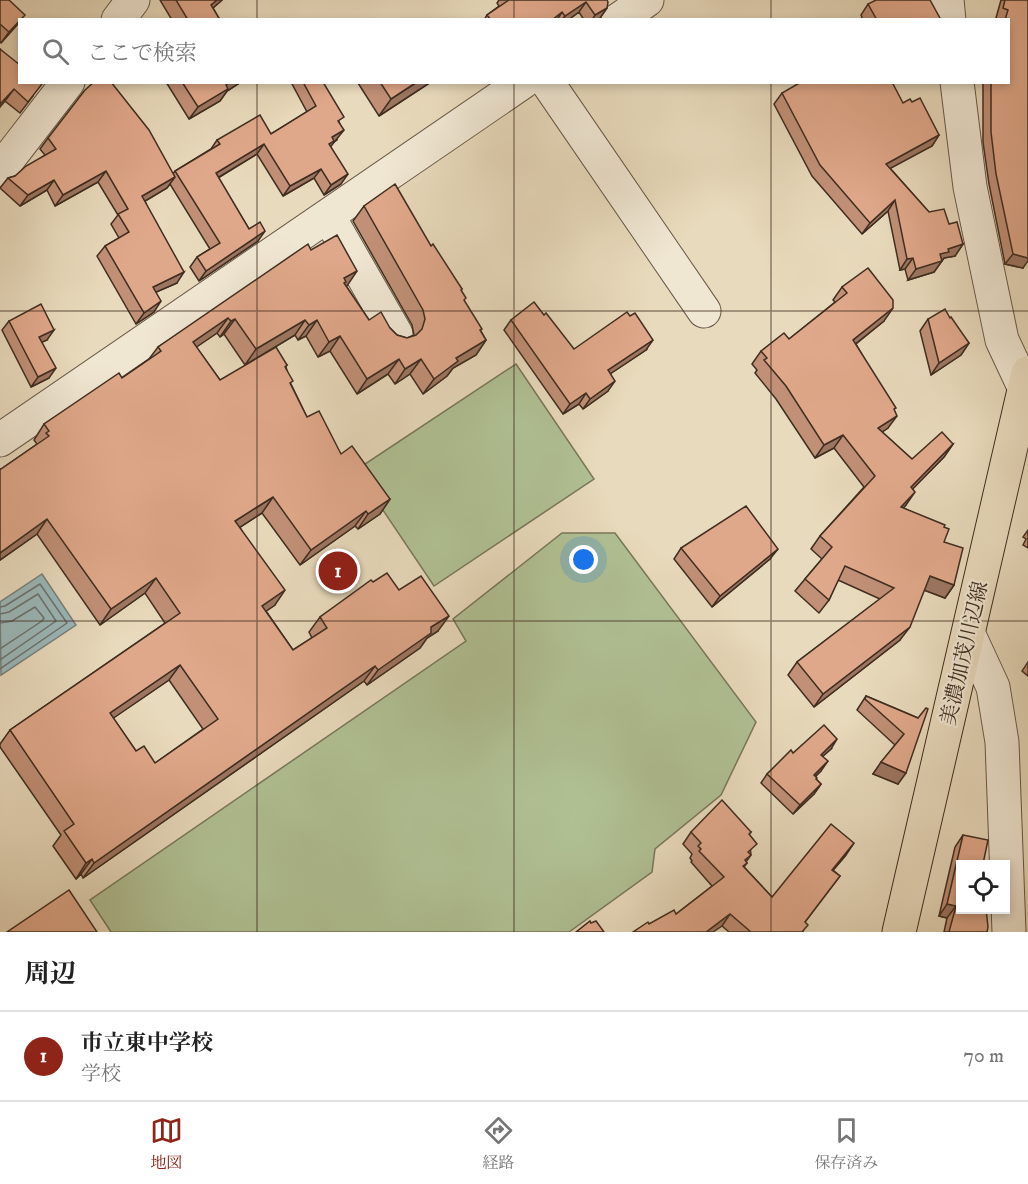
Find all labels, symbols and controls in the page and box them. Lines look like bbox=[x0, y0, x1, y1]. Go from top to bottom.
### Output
search box bbox=[18, 18, 1010, 84]
icon: search bbox=[39, 35, 72, 68]
text: ここで検索 bbox=[87, 40, 197, 67]
your location bbox=[569, 545, 598, 574]
pin: 1 bbox=[318, 548, 358, 594]
street label: 美濃加茂川辺線 bbox=[936, 579, 994, 728]
map controls bbox=[956, 860, 1010, 914]
button: locate bbox=[956, 860, 1010, 914]
text: 周辺 bbox=[24, 958, 76, 991]
text: 市立東中学校 bbox=[81, 1030, 213, 1057]
text: 1 bbox=[40, 1044, 47, 1069]
text: 70 m bbox=[963, 1044, 1004, 1069]
text: 学校 bbox=[81, 1062, 121, 1087]
tab: 地図 bbox=[150, 1114, 183, 1173]
tab: 経路 bbox=[482, 1114, 515, 1173]
tab: 保存済み bbox=[814, 1114, 878, 1173]

